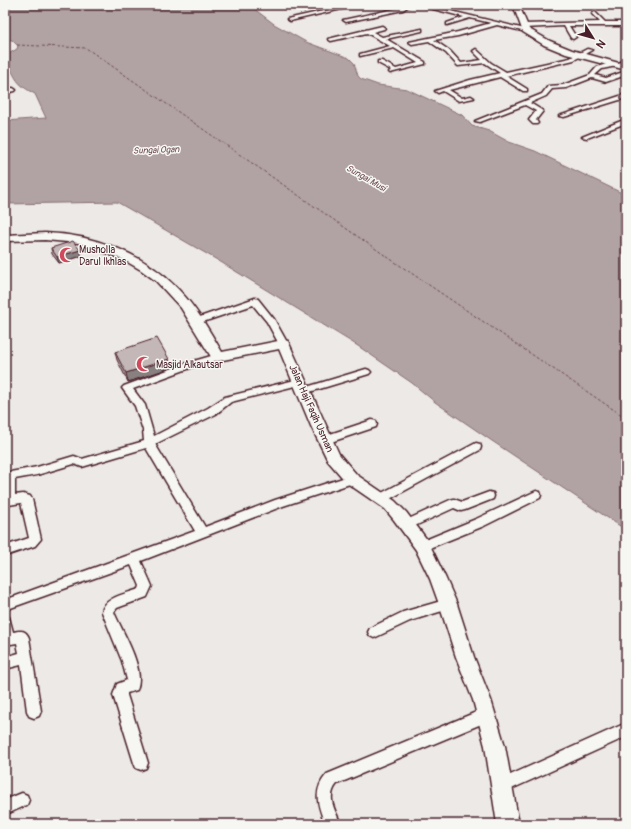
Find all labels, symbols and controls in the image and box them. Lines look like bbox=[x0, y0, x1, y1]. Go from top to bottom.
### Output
north arrow bbox=[573, 18, 613, 58]
text: N bbox=[593, 37, 608, 51]
water label: Sungai Ogan bbox=[133, 144, 180, 157]
water label: Sungai Musi bbox=[344, 163, 389, 195]
place label: Musholla Darul Ikhlas bbox=[79, 244, 127, 268]
mosque icon: Musholla Darul Ikhlas bbox=[58, 246, 76, 264]
mosque icon: Masjid Alkautsar bbox=[135, 355, 153, 373]
place label: Masjid Alkautsar bbox=[156, 359, 223, 371]
street label: Jalan Haji Faqih Usman bbox=[286, 363, 336, 454]

